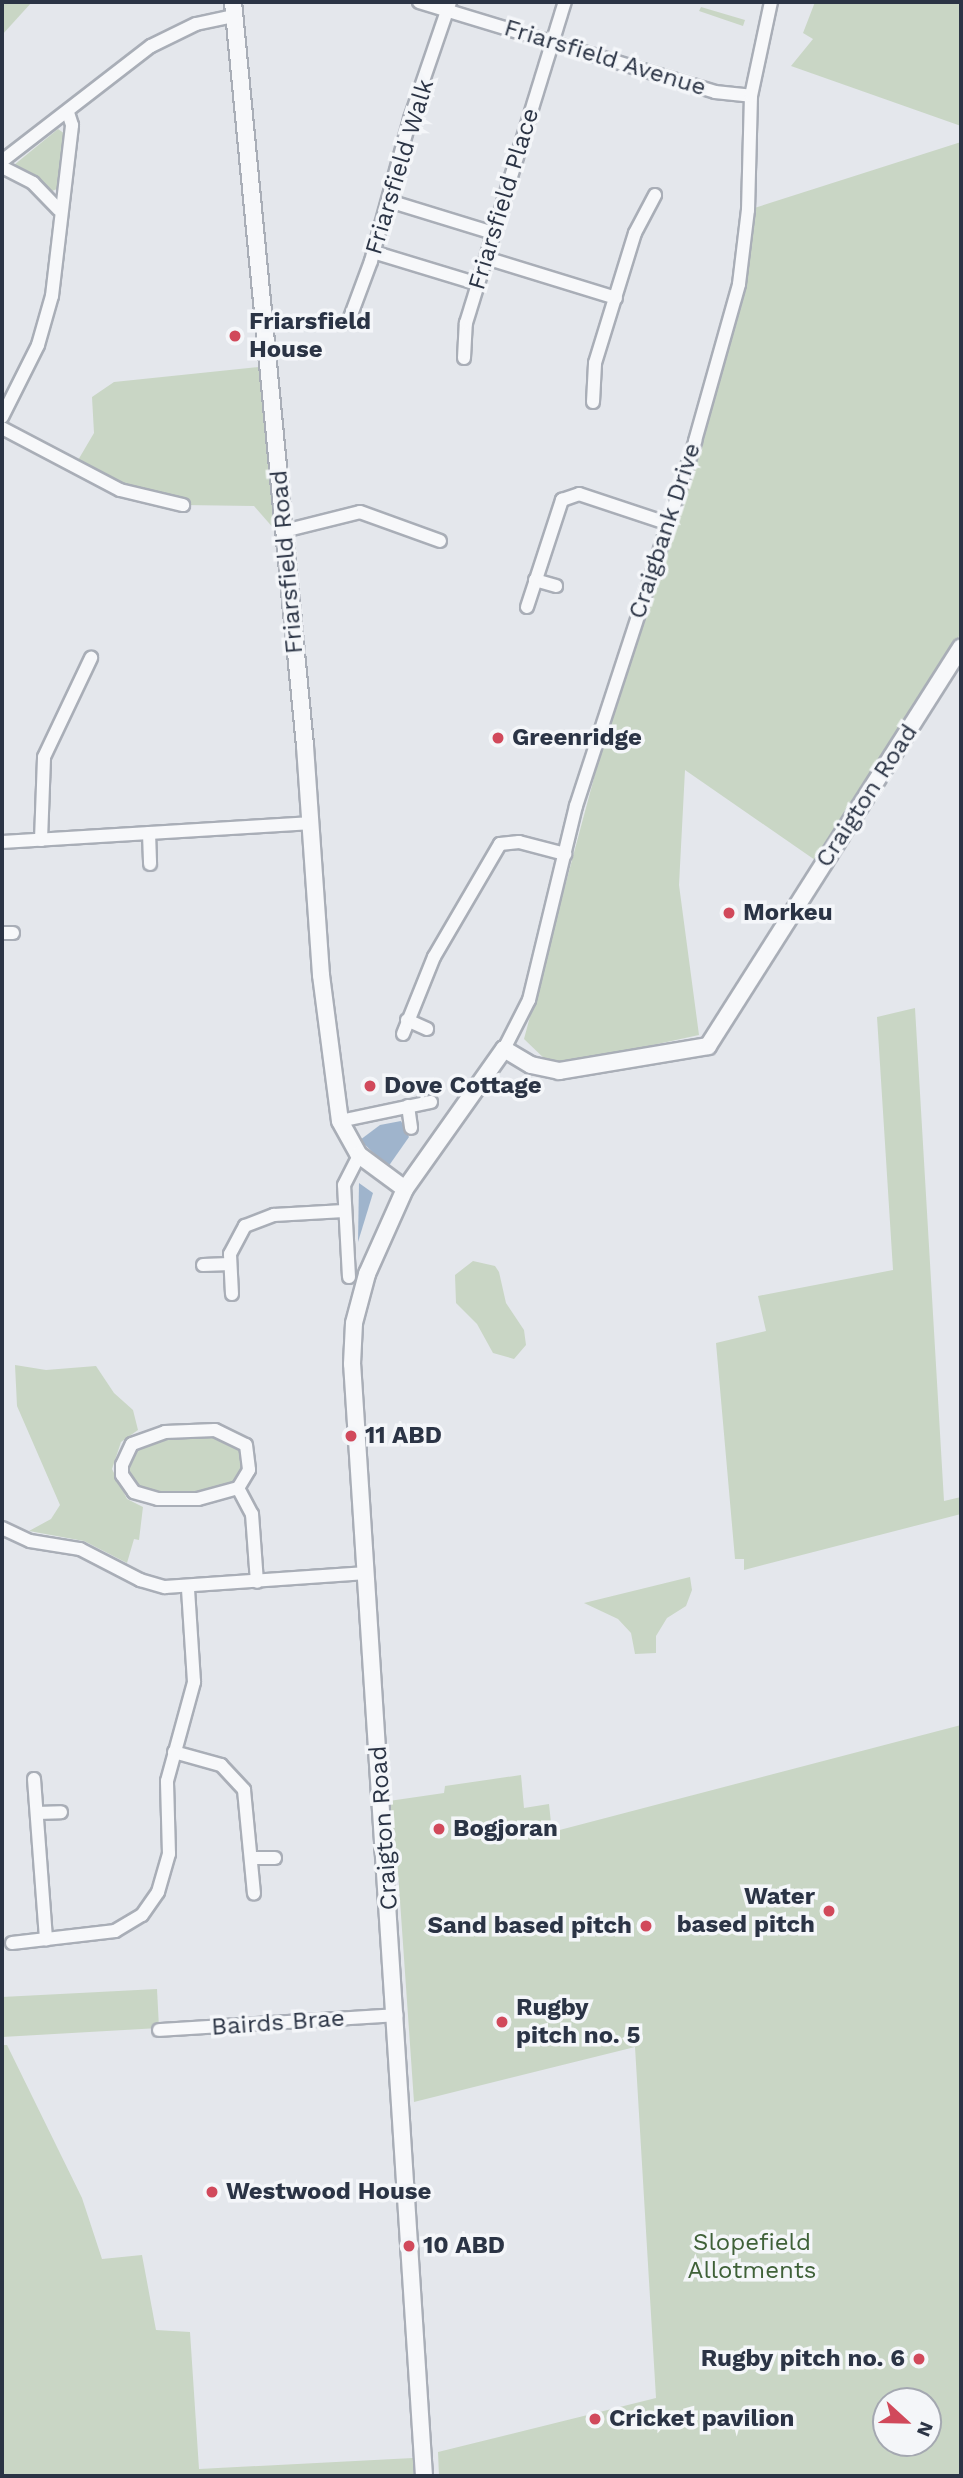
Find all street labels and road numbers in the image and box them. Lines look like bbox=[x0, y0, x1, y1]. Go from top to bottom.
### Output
street label: Friarsfield Avenue bbox=[500, 13, 710, 103]
street label: Friarsfield Walk bbox=[360, 76, 440, 258]
street label: Friarsfield Place bbox=[463, 105, 545, 293]
street label: Craigbank Drive bbox=[623, 439, 707, 623]
street label: Friarsfield Road bbox=[265, 469, 309, 655]
street label: Craigton Road bbox=[810, 719, 924, 873]
street label: Craigton Road bbox=[364, 1745, 404, 1911]
street label: Bairds Brae bbox=[210, 2004, 346, 2042]

